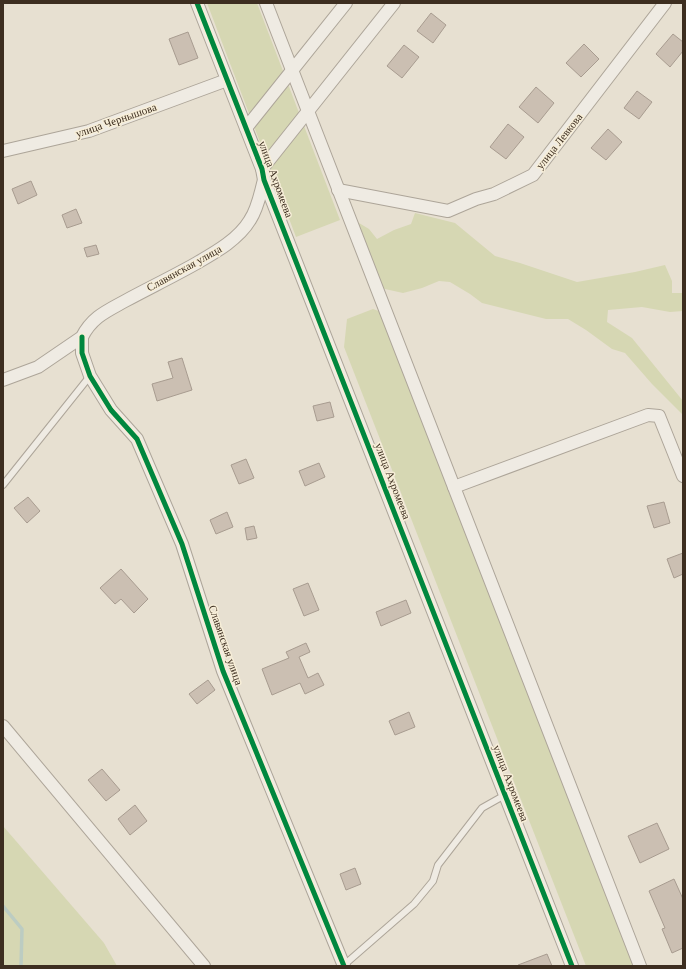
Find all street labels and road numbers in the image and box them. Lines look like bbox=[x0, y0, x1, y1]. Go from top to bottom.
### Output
street label: улица Чернышова bbox=[74, 101, 158, 139]
street label: улица Левкова bbox=[533, 111, 585, 171]
street label: улица Ахромеева bbox=[257, 139, 295, 219]
street label: Славянская улица bbox=[145, 242, 224, 294]
street label: улица Ахромеева bbox=[373, 441, 413, 521]
street label: Славянская улица bbox=[207, 604, 245, 687]
street label: улица Ахромеева bbox=[491, 743, 531, 823]

